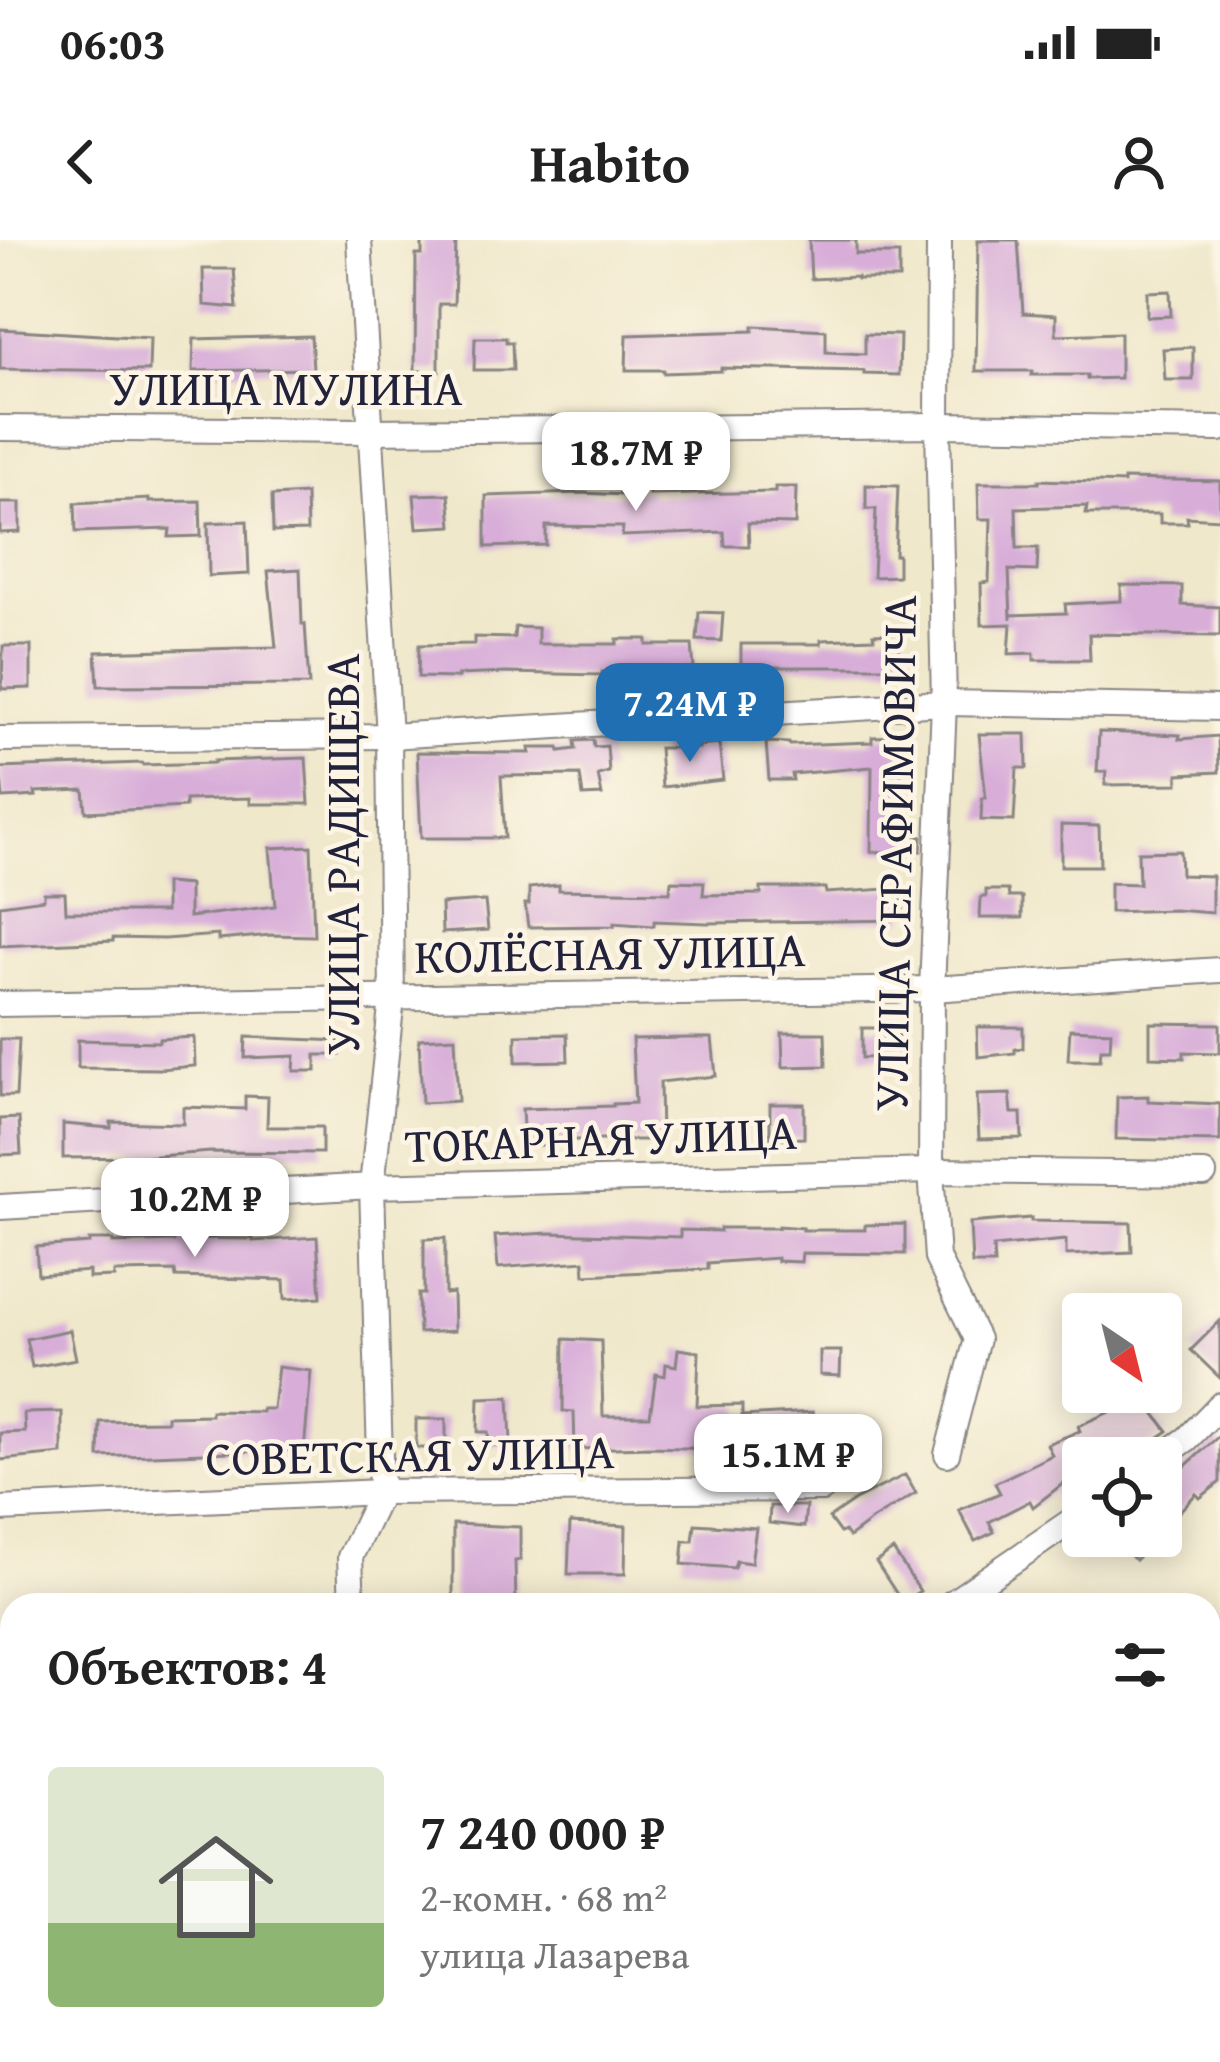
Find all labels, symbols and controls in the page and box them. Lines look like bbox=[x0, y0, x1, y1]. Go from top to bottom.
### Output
text: 06:03 bbox=[60, 10, 166, 75]
text: Habito bbox=[530, 123, 690, 202]
icon: back bbox=[48, 129, 114, 195]
icon: person bbox=[1106, 129, 1172, 195]
street label: УЛИЦА МУЛИНА bbox=[109, 352, 463, 423]
pin: 18.7M ₽ bbox=[525, 412, 747, 514]
text: 18.7M ₽ bbox=[569, 422, 703, 479]
street label: УЛИЦА СЕРАФИМОВИЧА bbox=[854, 594, 934, 1112]
street label: УЛИЦА РАДИЩЕВА bbox=[306, 653, 377, 1055]
pin: 7.24M ₽ bbox=[579, 663, 801, 765]
text: 7.24M ₽ bbox=[623, 673, 757, 730]
street label: КОЛЁСНАЯ УЛИЦА bbox=[414, 913, 806, 991]
street label: ТОКАРНАЯ УЛИЦА bbox=[404, 1096, 798, 1180]
pin: 10.2M ₽ bbox=[84, 1158, 306, 1260]
text: 10.2M ₽ bbox=[128, 1168, 262, 1225]
north arrow bbox=[1062, 1293, 1182, 1413]
map controls bbox=[1062, 1293, 1182, 1557]
pin: 15.1M ₽ bbox=[677, 1414, 899, 1516]
street label: СОВЕТСКАЯ УЛИЦА bbox=[205, 1415, 615, 1493]
text: 15.1M ₽ bbox=[721, 1424, 855, 1481]
button: locate bbox=[1062, 1437, 1182, 1557]
text: Объектов: 4 bbox=[48, 1628, 328, 1703]
icon: filters bbox=[1107, 1632, 1173, 1698]
text: 7 240 000 ₽ bbox=[420, 1793, 665, 1868]
icon: home bbox=[144, 1815, 288, 1959]
text: 2-комн. · 68 m² bbox=[420, 1868, 667, 1925]
text: улица Лазарева bbox=[420, 1925, 690, 1982]

